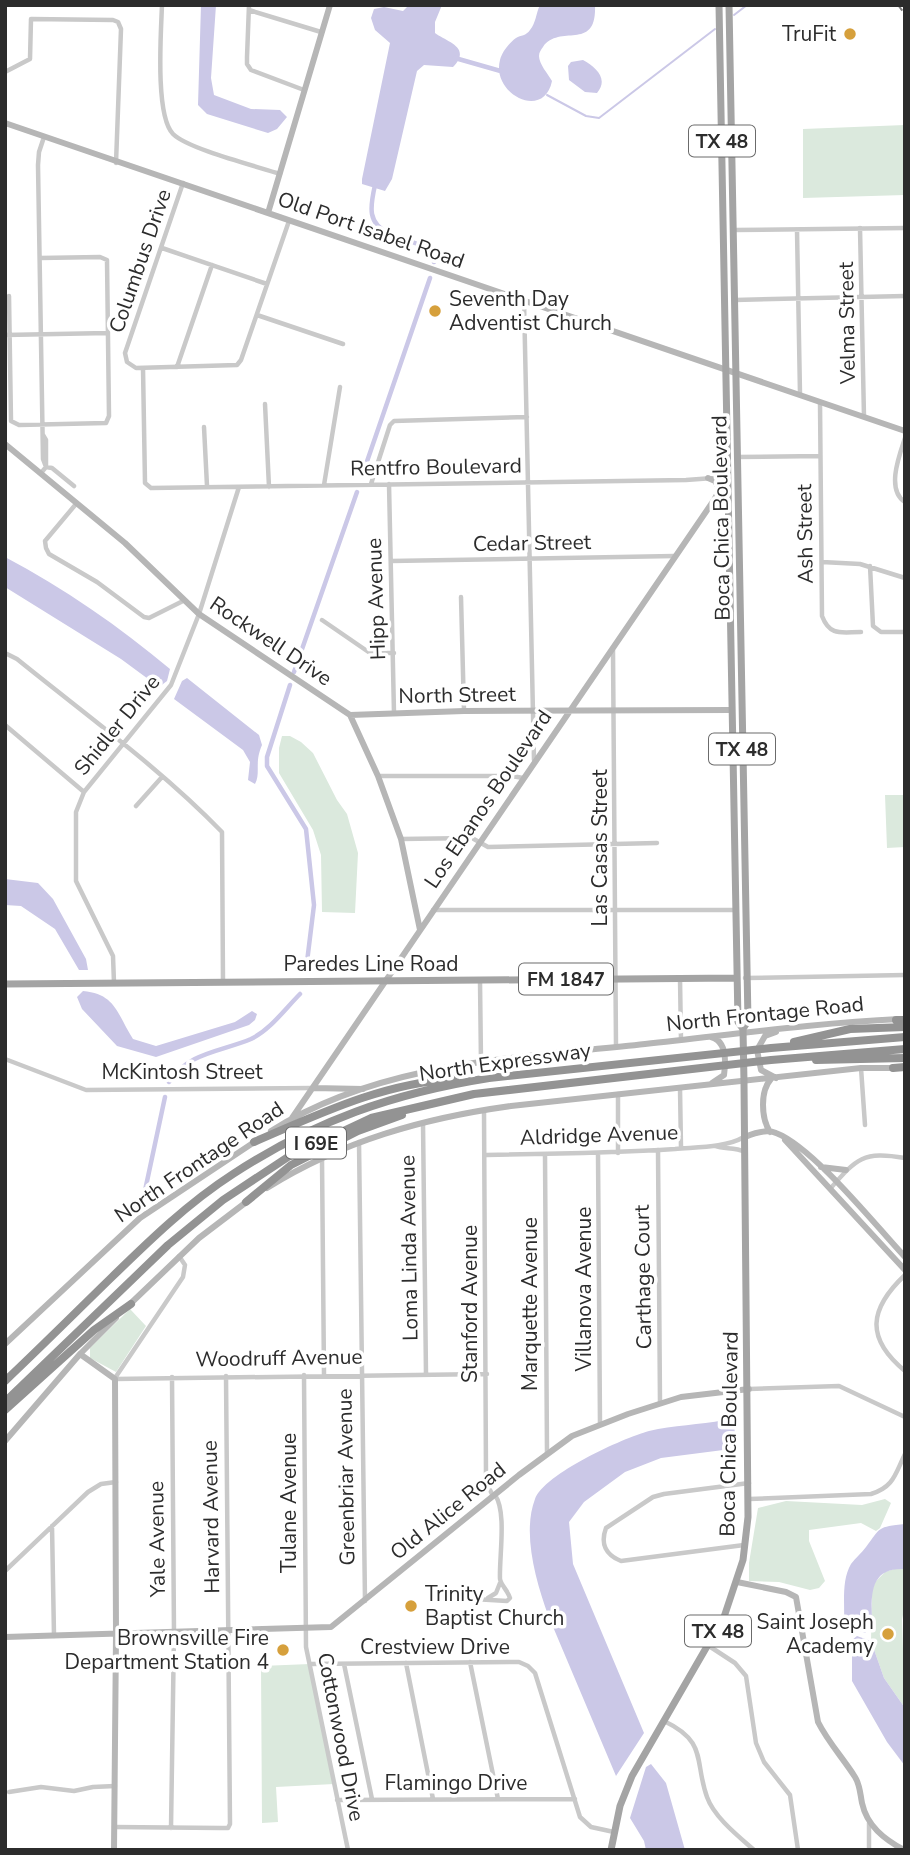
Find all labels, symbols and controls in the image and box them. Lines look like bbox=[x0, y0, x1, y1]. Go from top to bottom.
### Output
place label: TruFit bbox=[782, 20, 837, 48]
marker: TruFit bbox=[842, 26, 858, 42]
road number: TX 48 bbox=[689, 125, 755, 156]
street label: Columbus Drive bbox=[102, 185, 178, 337]
street label: Old Port Isabel Road bbox=[274, 185, 468, 275]
street label: Velma Street bbox=[832, 261, 862, 385]
place label: Seventh Day Adventist Church bbox=[449, 285, 612, 337]
marker: Seventh Day Adventist Church bbox=[427, 303, 443, 319]
street label: Boca Chica Boulevard bbox=[705, 415, 737, 621]
street label: Rentfro Boulevard bbox=[350, 452, 522, 482]
street label: Ash Street bbox=[790, 483, 820, 584]
street label: Cedar Street bbox=[473, 528, 592, 558]
street label: Hipp Avenue bbox=[360, 537, 392, 661]
street label: Rockwell Drive bbox=[204, 590, 338, 692]
street label: Shidler Drive bbox=[68, 669, 166, 781]
street label: North Street bbox=[398, 680, 517, 710]
street label: Los Ebanos Boulevard bbox=[418, 704, 558, 894]
road number: TX 48 bbox=[709, 734, 775, 764]
street label: Las Casas Street bbox=[586, 769, 614, 926]
street label: Paredes Line Road bbox=[283, 950, 459, 978]
road number: FM 1847 bbox=[519, 964, 613, 995]
street label: North Frontage Road bbox=[665, 990, 865, 1038]
street label: North Expressway bbox=[417, 1036, 593, 1088]
street label: McKintosh Street bbox=[101, 1058, 263, 1086]
street label: North Frontage Road bbox=[109, 1095, 289, 1229]
street label: Aldridge Avenue bbox=[519, 1118, 679, 1152]
road number: I 69E bbox=[286, 1128, 346, 1158]
street label: Loma Linda Avenue bbox=[393, 1155, 425, 1341]
street label: Carthage Court bbox=[628, 1204, 658, 1350]
street label: Villanova Avenue bbox=[570, 1207, 598, 1372]
street label: Marquette Avenue bbox=[516, 1217, 544, 1391]
street label: Stanford Avenue bbox=[456, 1225, 484, 1383]
street label: Boca Chica Boulevard bbox=[713, 1331, 745, 1537]
street label: Woodruff Avenue bbox=[195, 1343, 363, 1373]
street label: Greenbriar Avenue bbox=[330, 1388, 362, 1566]
street label: Tulane Avenue bbox=[275, 1433, 303, 1573]
street label: Harvard Avenue bbox=[196, 1440, 226, 1594]
street label: Old Alice Road bbox=[384, 1456, 512, 1566]
street label: Yale Avenue bbox=[142, 1481, 172, 1598]
place label: Trinity Baptist Church bbox=[425, 1580, 564, 1632]
marker: Trinity Baptist Church bbox=[403, 1598, 419, 1614]
place label: Saint Joseph Academy bbox=[756, 1608, 874, 1660]
road number: TX 48 bbox=[685, 1616, 751, 1646]
place label: Brownsville Fire Department Station 4 bbox=[64, 1624, 269, 1676]
marker: Saint Joseph Academy bbox=[880, 1626, 896, 1642]
street label: Crestview Drive bbox=[360, 1633, 510, 1661]
marker: Brownsville Fire Department Station 4 bbox=[275, 1642, 291, 1658]
street label: Cottonwood Drive bbox=[311, 1650, 371, 1824]
street label: Flamingo Drive bbox=[385, 1769, 527, 1797]

